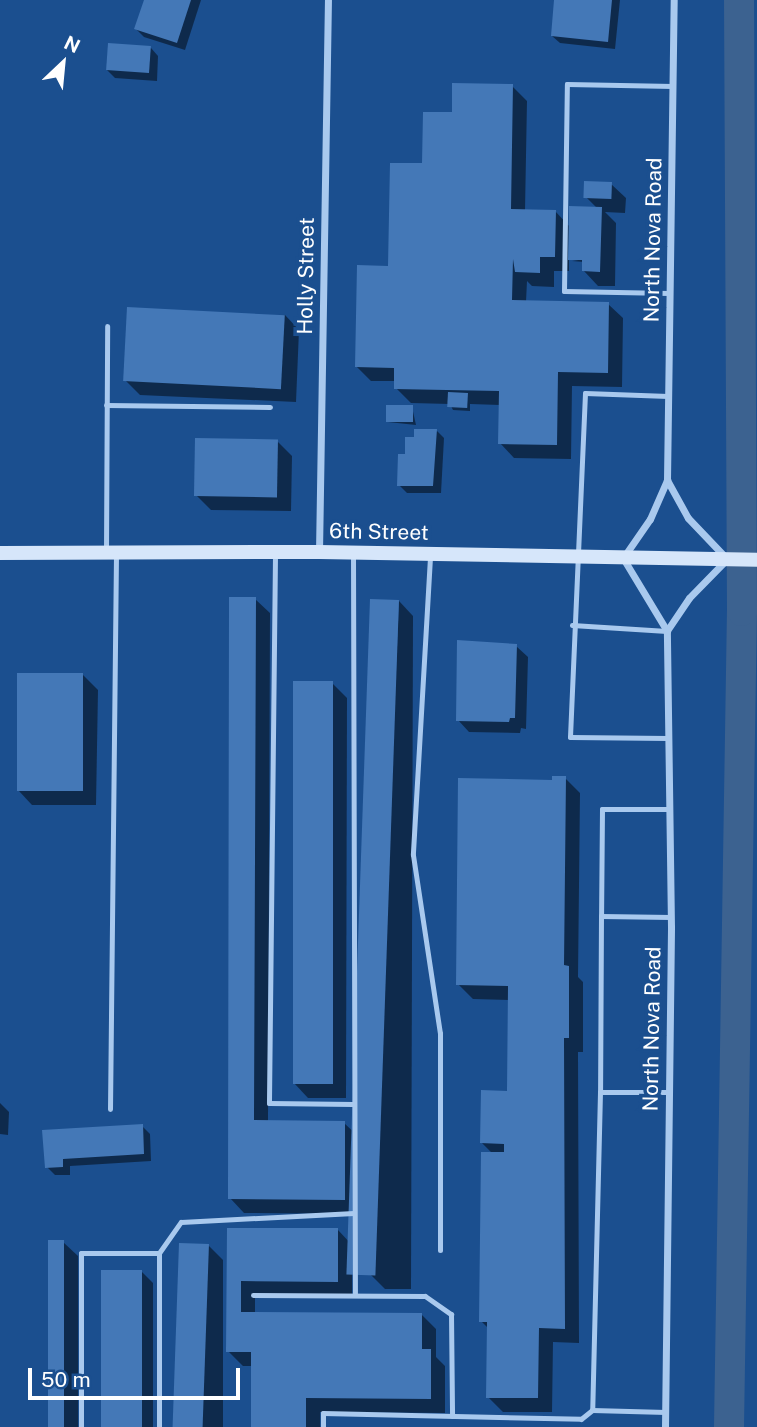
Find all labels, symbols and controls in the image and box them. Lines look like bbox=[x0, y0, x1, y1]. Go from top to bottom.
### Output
north arrow bbox=[28, 28, 98, 98]
text: N bbox=[61, 31, 84, 57]
street label: North Nova Road bbox=[639, 157, 667, 323]
street label: Holly Street bbox=[292, 217, 320, 335]
street label: 6th Street bbox=[329, 519, 429, 545]
street label: North Nova Road bbox=[638, 946, 666, 1112]
scale bar bbox=[32, 1354, 243, 1398]
text: 50 m bbox=[41, 1367, 91, 1392]

